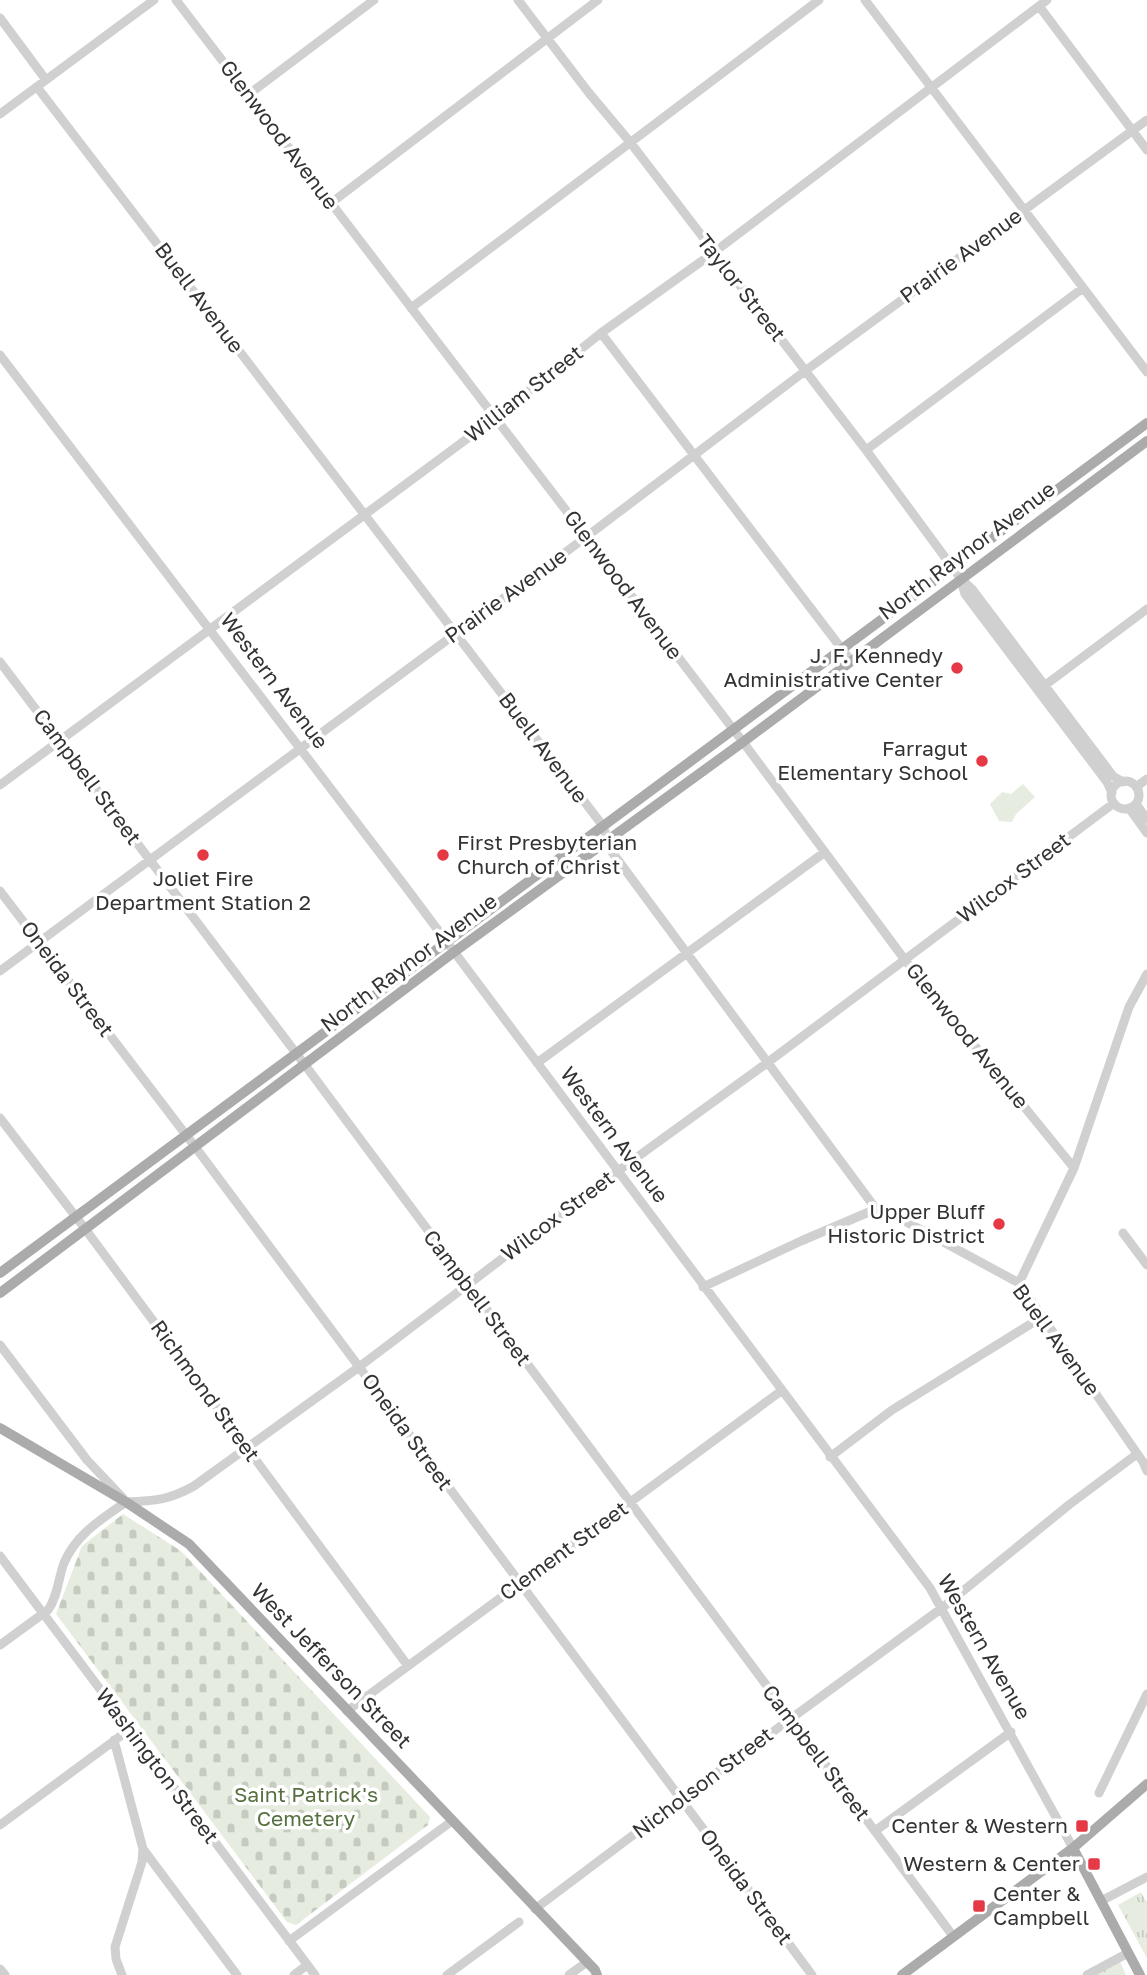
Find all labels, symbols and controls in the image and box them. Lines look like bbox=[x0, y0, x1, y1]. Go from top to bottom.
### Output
street label: Glenwood Avenue bbox=[215, 54, 344, 214]
street label: Prairie Avenue bbox=[894, 202, 1027, 308]
street label: Taylor Street bbox=[692, 229, 792, 346]
street label: Buell Avenue bbox=[150, 237, 250, 358]
street label: William Street bbox=[459, 339, 588, 447]
street label: North Raynor Avenue bbox=[873, 475, 1060, 625]
street label: Glenwood Avenue bbox=[559, 504, 688, 664]
street label: Prairie Avenue bbox=[439, 542, 572, 648]
street label: Western Avenue bbox=[215, 607, 334, 754]
place label: J. F. Kennedy Administrative Center bbox=[724, 642, 943, 692]
marker: J. F. Kennedy Administrative Center bbox=[949, 660, 965, 676]
street label: Buell Avenue bbox=[494, 687, 594, 808]
street label: Campbell Street bbox=[28, 703, 147, 850]
place label: Farragut Elementary School bbox=[777, 735, 968, 785]
marker: Farragut Elementary School bbox=[974, 753, 990, 769]
street label: Wilcox Street bbox=[952, 826, 1075, 928]
place label: First Presbyterian Church of Christ bbox=[457, 829, 637, 879]
marker: Joliet Fire Department Station 2 bbox=[195, 847, 211, 863]
marker: First Presbyterian Church of Christ bbox=[435, 847, 451, 863]
place label: Joliet Fire Department Station 2 bbox=[95, 865, 311, 915]
street label: North Raynor Avenue bbox=[315, 887, 502, 1037]
street label: Oneida Street bbox=[16, 915, 120, 1042]
street label: Glenwood Avenue bbox=[901, 957, 1035, 1114]
street label: Western Avenue bbox=[555, 1061, 674, 1208]
street label: Wilcox Street bbox=[496, 1164, 619, 1266]
place label: Upper Bluff Historic District bbox=[827, 1198, 985, 1248]
marker: Upper Bluff Historic District bbox=[991, 1216, 1007, 1232]
street label: Campbell Street bbox=[418, 1224, 537, 1371]
street label: Buell Avenue bbox=[1008, 1278, 1106, 1400]
street label: Richmond Street bbox=[146, 1315, 266, 1466]
street label: Oneida Street bbox=[357, 1368, 459, 1495]
street label: Clement Street bbox=[494, 1495, 633, 1605]
street label: Western Avenue bbox=[933, 1569, 1037, 1724]
street label: West Jefferson Street bbox=[246, 1577, 417, 1753]
street label: Campbell Street bbox=[757, 1679, 876, 1826]
street label: Washington Street bbox=[91, 1682, 225, 1848]
street label: Nicholson Street bbox=[627, 1721, 778, 1844]
park label: Saint Patrick's Cemetery bbox=[234, 1781, 378, 1831]
place label: Center & Western bbox=[891, 1812, 1068, 1838]
marker: Center & Western bbox=[1074, 1818, 1090, 1834]
street label: Oneida Street bbox=[695, 1823, 799, 1950]
place label: Western & Center bbox=[903, 1850, 1080, 1876]
marker: Western & Center bbox=[1086, 1856, 1102, 1872]
place label: Center & Campbell bbox=[993, 1880, 1089, 1930]
marker: Center & Campbell bbox=[971, 1898, 987, 1914]

